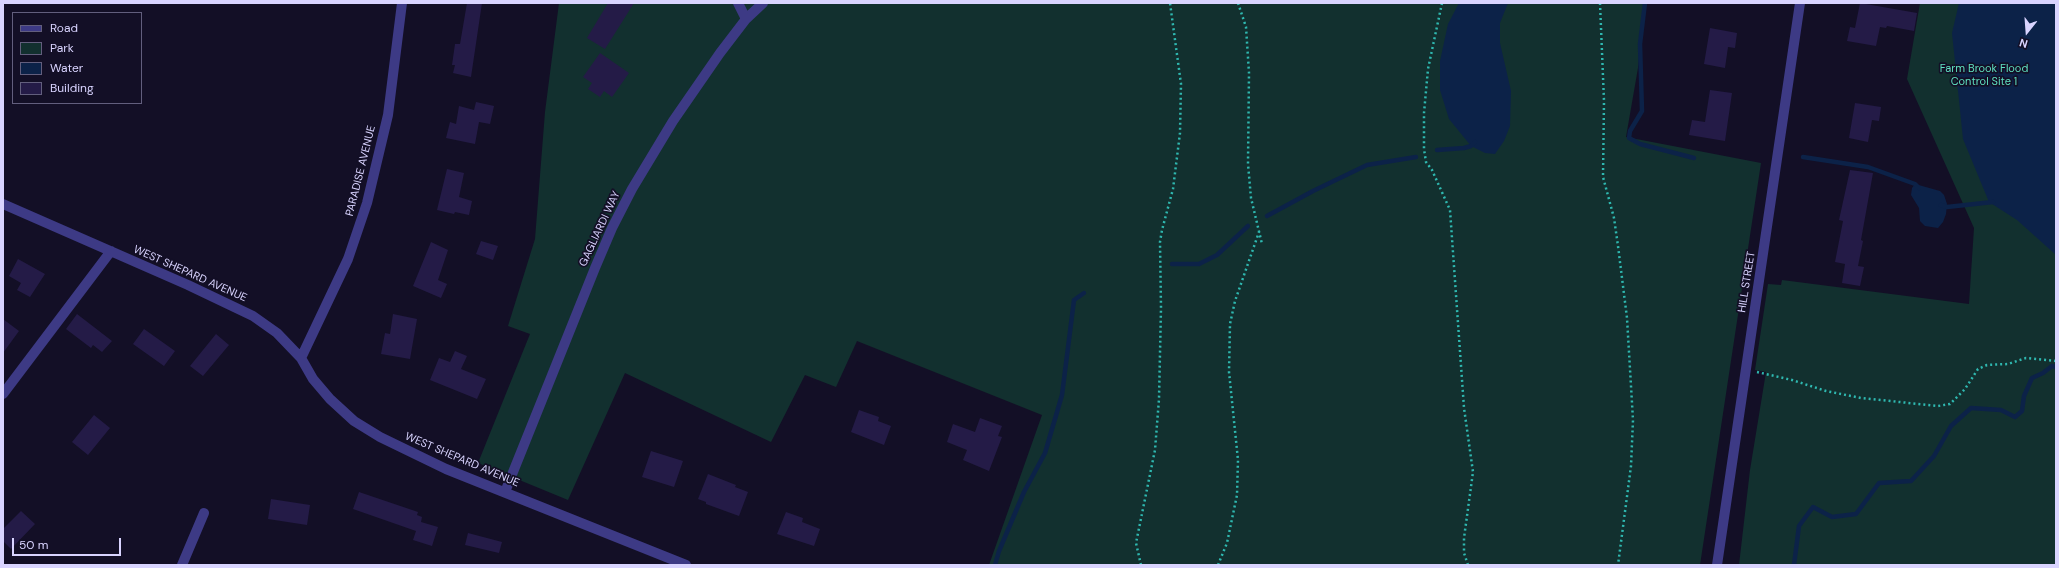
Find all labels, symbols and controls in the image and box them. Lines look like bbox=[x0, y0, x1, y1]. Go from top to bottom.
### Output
legend bbox=[12, 12, 142, 104]
north arrow bbox=[2007, 12, 2047, 52]
text: Road bbox=[50, 20, 78, 36]
text: N bbox=[2018, 36, 2029, 51]
text: Park bbox=[50, 40, 74, 56]
text: Water bbox=[50, 60, 83, 76]
park label: Farm Brook Flood Control Site 1 bbox=[1940, 62, 2028, 88]
text: Building bbox=[50, 80, 94, 96]
street label: PARADISE AVENUE bbox=[343, 124, 379, 218]
street label: GAGLIARDI WAY bbox=[577, 189, 623, 269]
street label: WEST SHEPARD AVENUE bbox=[131, 243, 249, 305]
street label: HILL STREET bbox=[1736, 250, 1758, 314]
street label: WEST SHEPARD AVENUE bbox=[403, 430, 521, 490]
scale bar bbox=[14, 530, 123, 556]
text: 50 m bbox=[19, 537, 48, 553]

